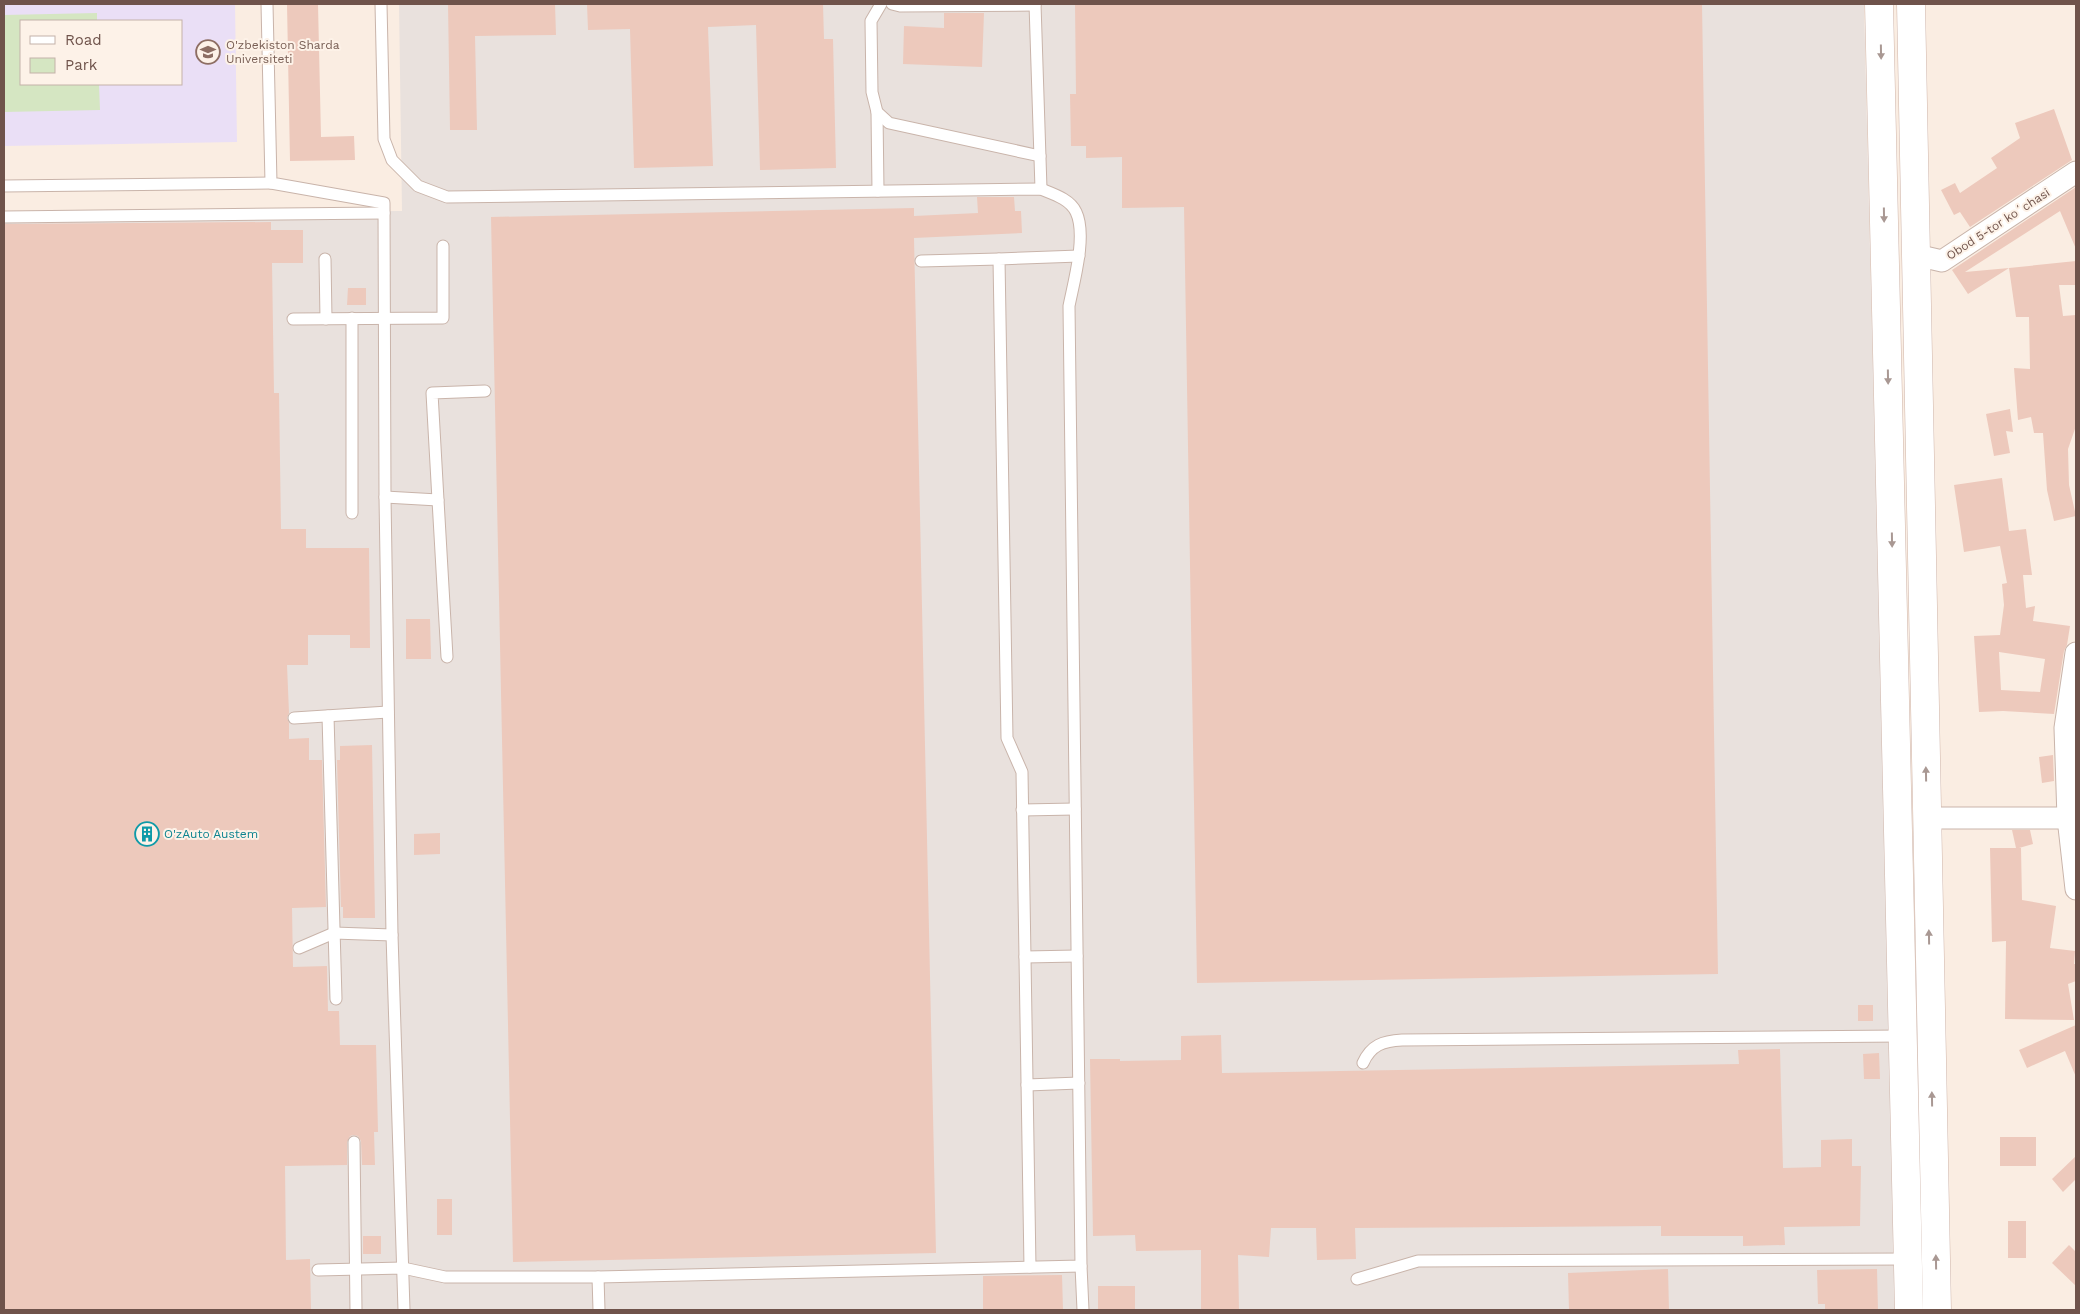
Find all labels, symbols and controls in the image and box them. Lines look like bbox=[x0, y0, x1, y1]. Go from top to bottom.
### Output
legend bbox=[20, 20, 182, 85]
text: Road bbox=[65, 31, 102, 49]
place label: O'zbekiston Sharda Universiteti bbox=[226, 38, 340, 66]
school or university icon: O'zbekiston Sharda Universiteti bbox=[195, 39, 221, 65]
one-way arrow bbox=[1877, 45, 1885, 61]
text: Park bbox=[65, 56, 98, 74]
street label: Obod 5-tor koʻchasi bbox=[1944, 185, 2052, 263]
one-way arrow bbox=[1880, 207, 1888, 223]
one-way arrow bbox=[1884, 370, 1892, 386]
one-way arrow bbox=[1888, 532, 1896, 548]
one-way arrow bbox=[1922, 766, 1930, 782]
building icon: O'zAuto Austem bbox=[134, 821, 160, 847]
place label: O'zAuto Austem bbox=[164, 827, 258, 841]
one-way arrow bbox=[1925, 928, 1933, 944]
one-way arrow bbox=[1928, 1091, 1936, 1107]
one-way arrow bbox=[1931, 1253, 1939, 1269]

